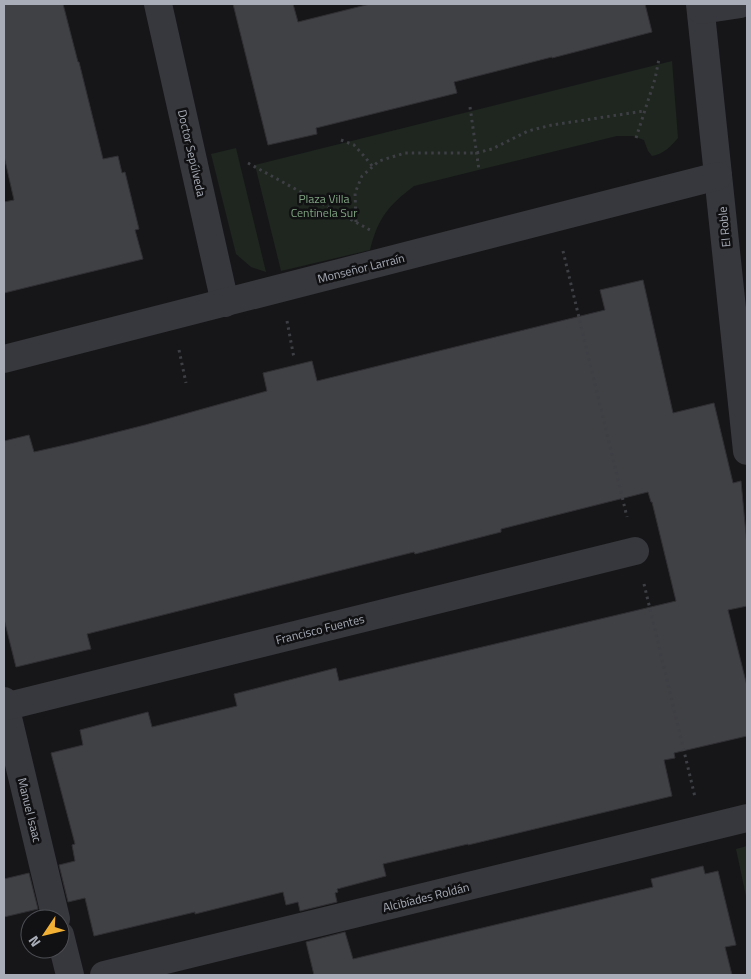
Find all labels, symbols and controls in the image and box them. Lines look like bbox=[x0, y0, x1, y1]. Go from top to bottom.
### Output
street label: Doctor Sepúlveda bbox=[173, 108, 211, 198]
park label: Plaza Villa Centinela Sur bbox=[291, 189, 357, 222]
street label: El Roble bbox=[712, 206, 736, 248]
street label: Monseñor Larraín bbox=[315, 248, 407, 288]
street label: Francisco Fuentes bbox=[274, 609, 367, 649]
street label: Manuel Isaac bbox=[13, 776, 47, 844]
street label: Alcibíades Roldán bbox=[381, 877, 471, 917]
north arrow bbox=[20, 909, 70, 959]
text: N bbox=[23, 932, 45, 952]

